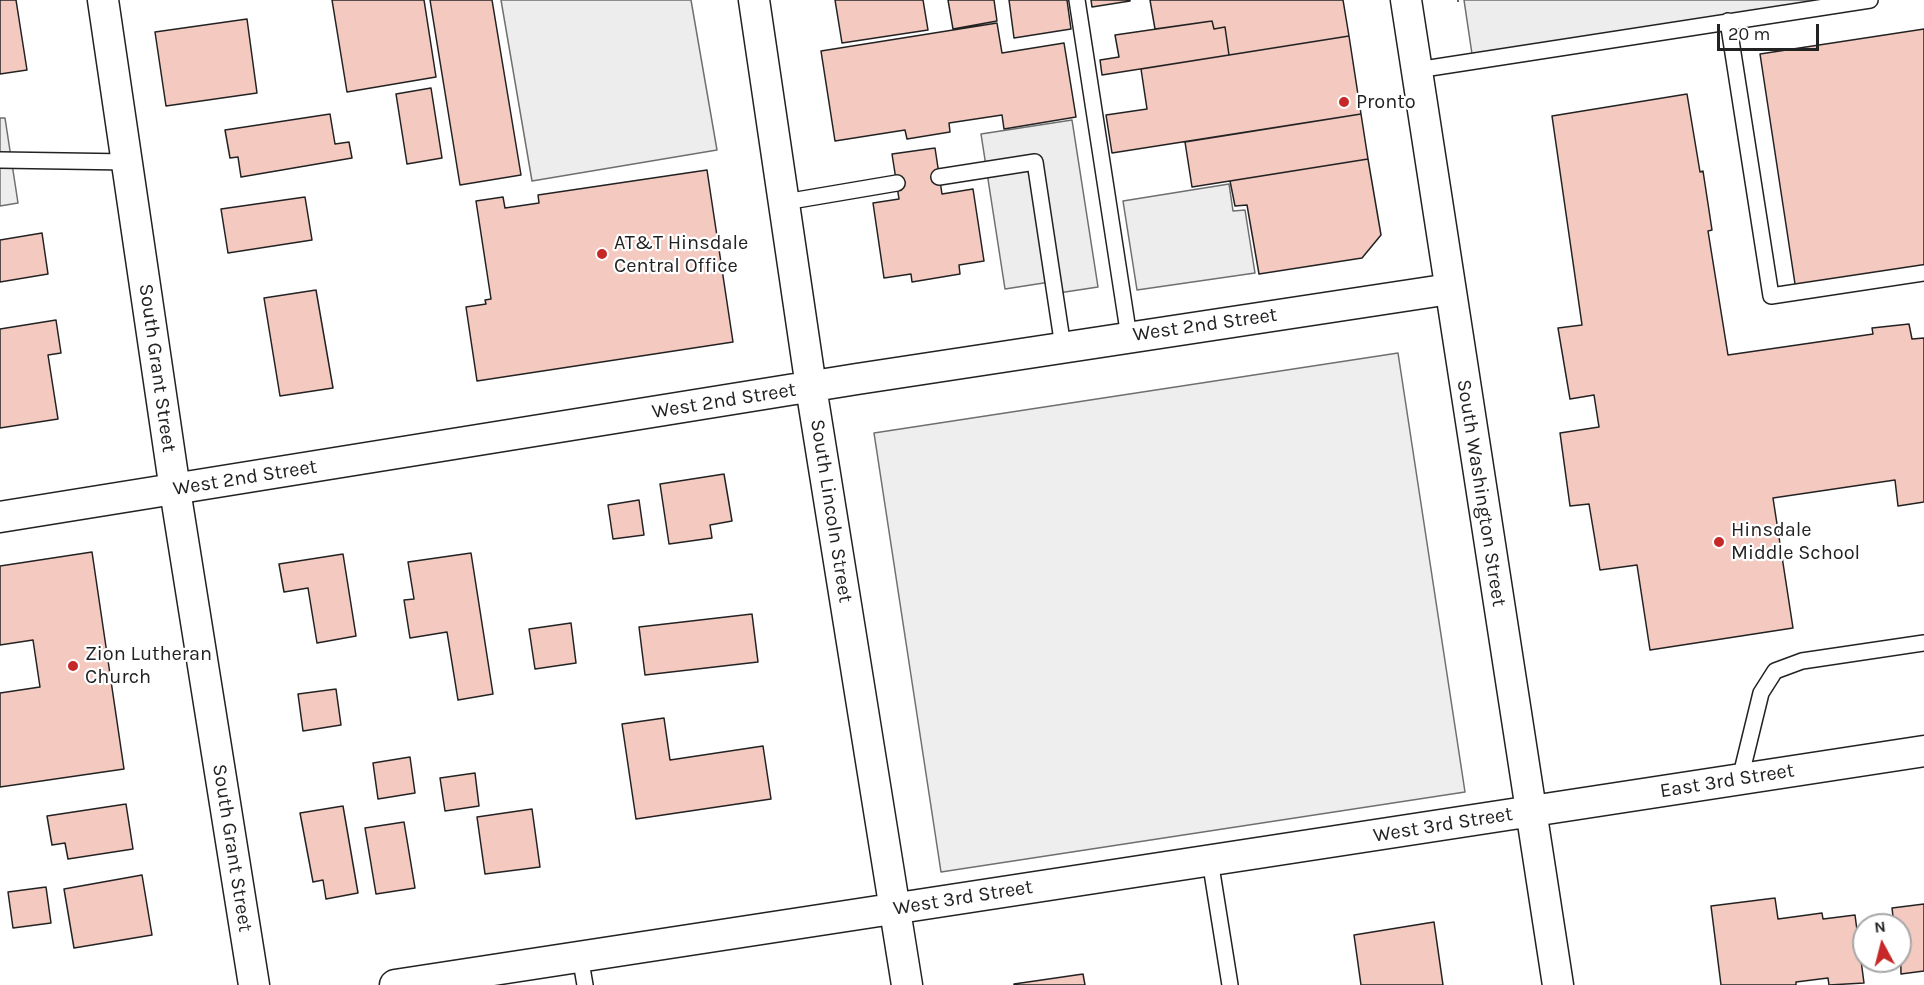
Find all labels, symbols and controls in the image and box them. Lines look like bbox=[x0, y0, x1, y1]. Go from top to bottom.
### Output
scale bar bbox=[1720, 12, 1822, 50]
text: 20 m bbox=[1728, 23, 1770, 45]
place label: Pronto bbox=[1356, 90, 1416, 114]
marker: Pronto bbox=[1337, 95, 1351, 109]
place label: AT&T Hinsdale Central Office bbox=[614, 231, 748, 278]
marker: AT&T Hinsdale Central Office bbox=[595, 247, 609, 261]
street label: South Grant Street bbox=[133, 282, 181, 454]
street label: West 2nd Street bbox=[1131, 303, 1279, 347]
street label: West 2nd Street bbox=[650, 378, 798, 424]
street label: South Washington Street bbox=[1451, 378, 1511, 608]
street label: South Lincoln Street bbox=[805, 418, 857, 604]
street label: West 2nd Street bbox=[171, 455, 319, 501]
place label: Hinsdale Middle School bbox=[1731, 518, 1860, 565]
marker: Hinsdale Middle School bbox=[1712, 535, 1726, 549]
place label: Zion Lutheran Church bbox=[85, 642, 212, 689]
marker: Zion Lutheran Church bbox=[66, 659, 80, 673]
street label: East 3rd Street bbox=[1658, 759, 1796, 803]
street label: South Grant Street bbox=[207, 762, 257, 934]
street label: West 3rd Street bbox=[1372, 802, 1514, 848]
street label: West 3rd Street bbox=[892, 875, 1034, 921]
north arrow bbox=[1852, 913, 1912, 973]
text: N bbox=[1873, 916, 1887, 937]

